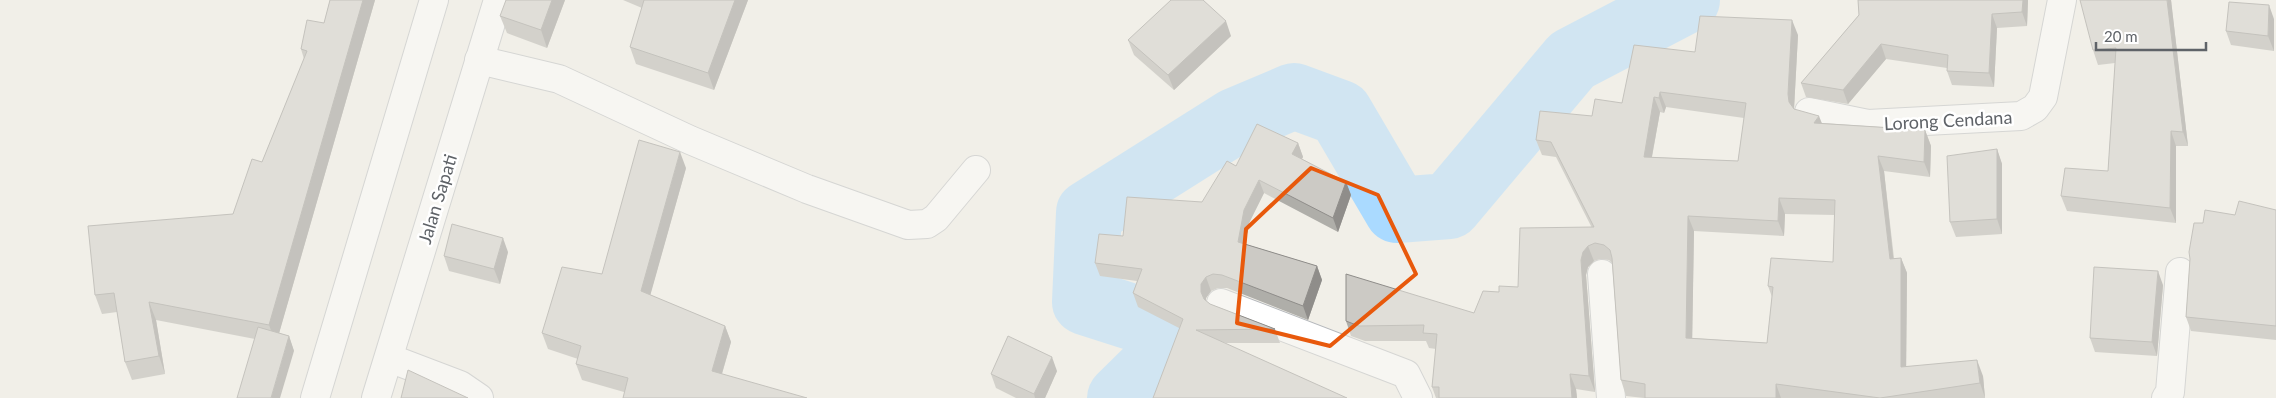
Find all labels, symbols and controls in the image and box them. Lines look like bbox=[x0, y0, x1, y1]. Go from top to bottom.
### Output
scale bar bbox=[2096, 20, 2206, 52]
text: 20 m bbox=[2104, 27, 2138, 45]
street label: Lorong Cendana bbox=[1883, 106, 2013, 134]
street label: Jalan Sapati bbox=[413, 151, 461, 247]

